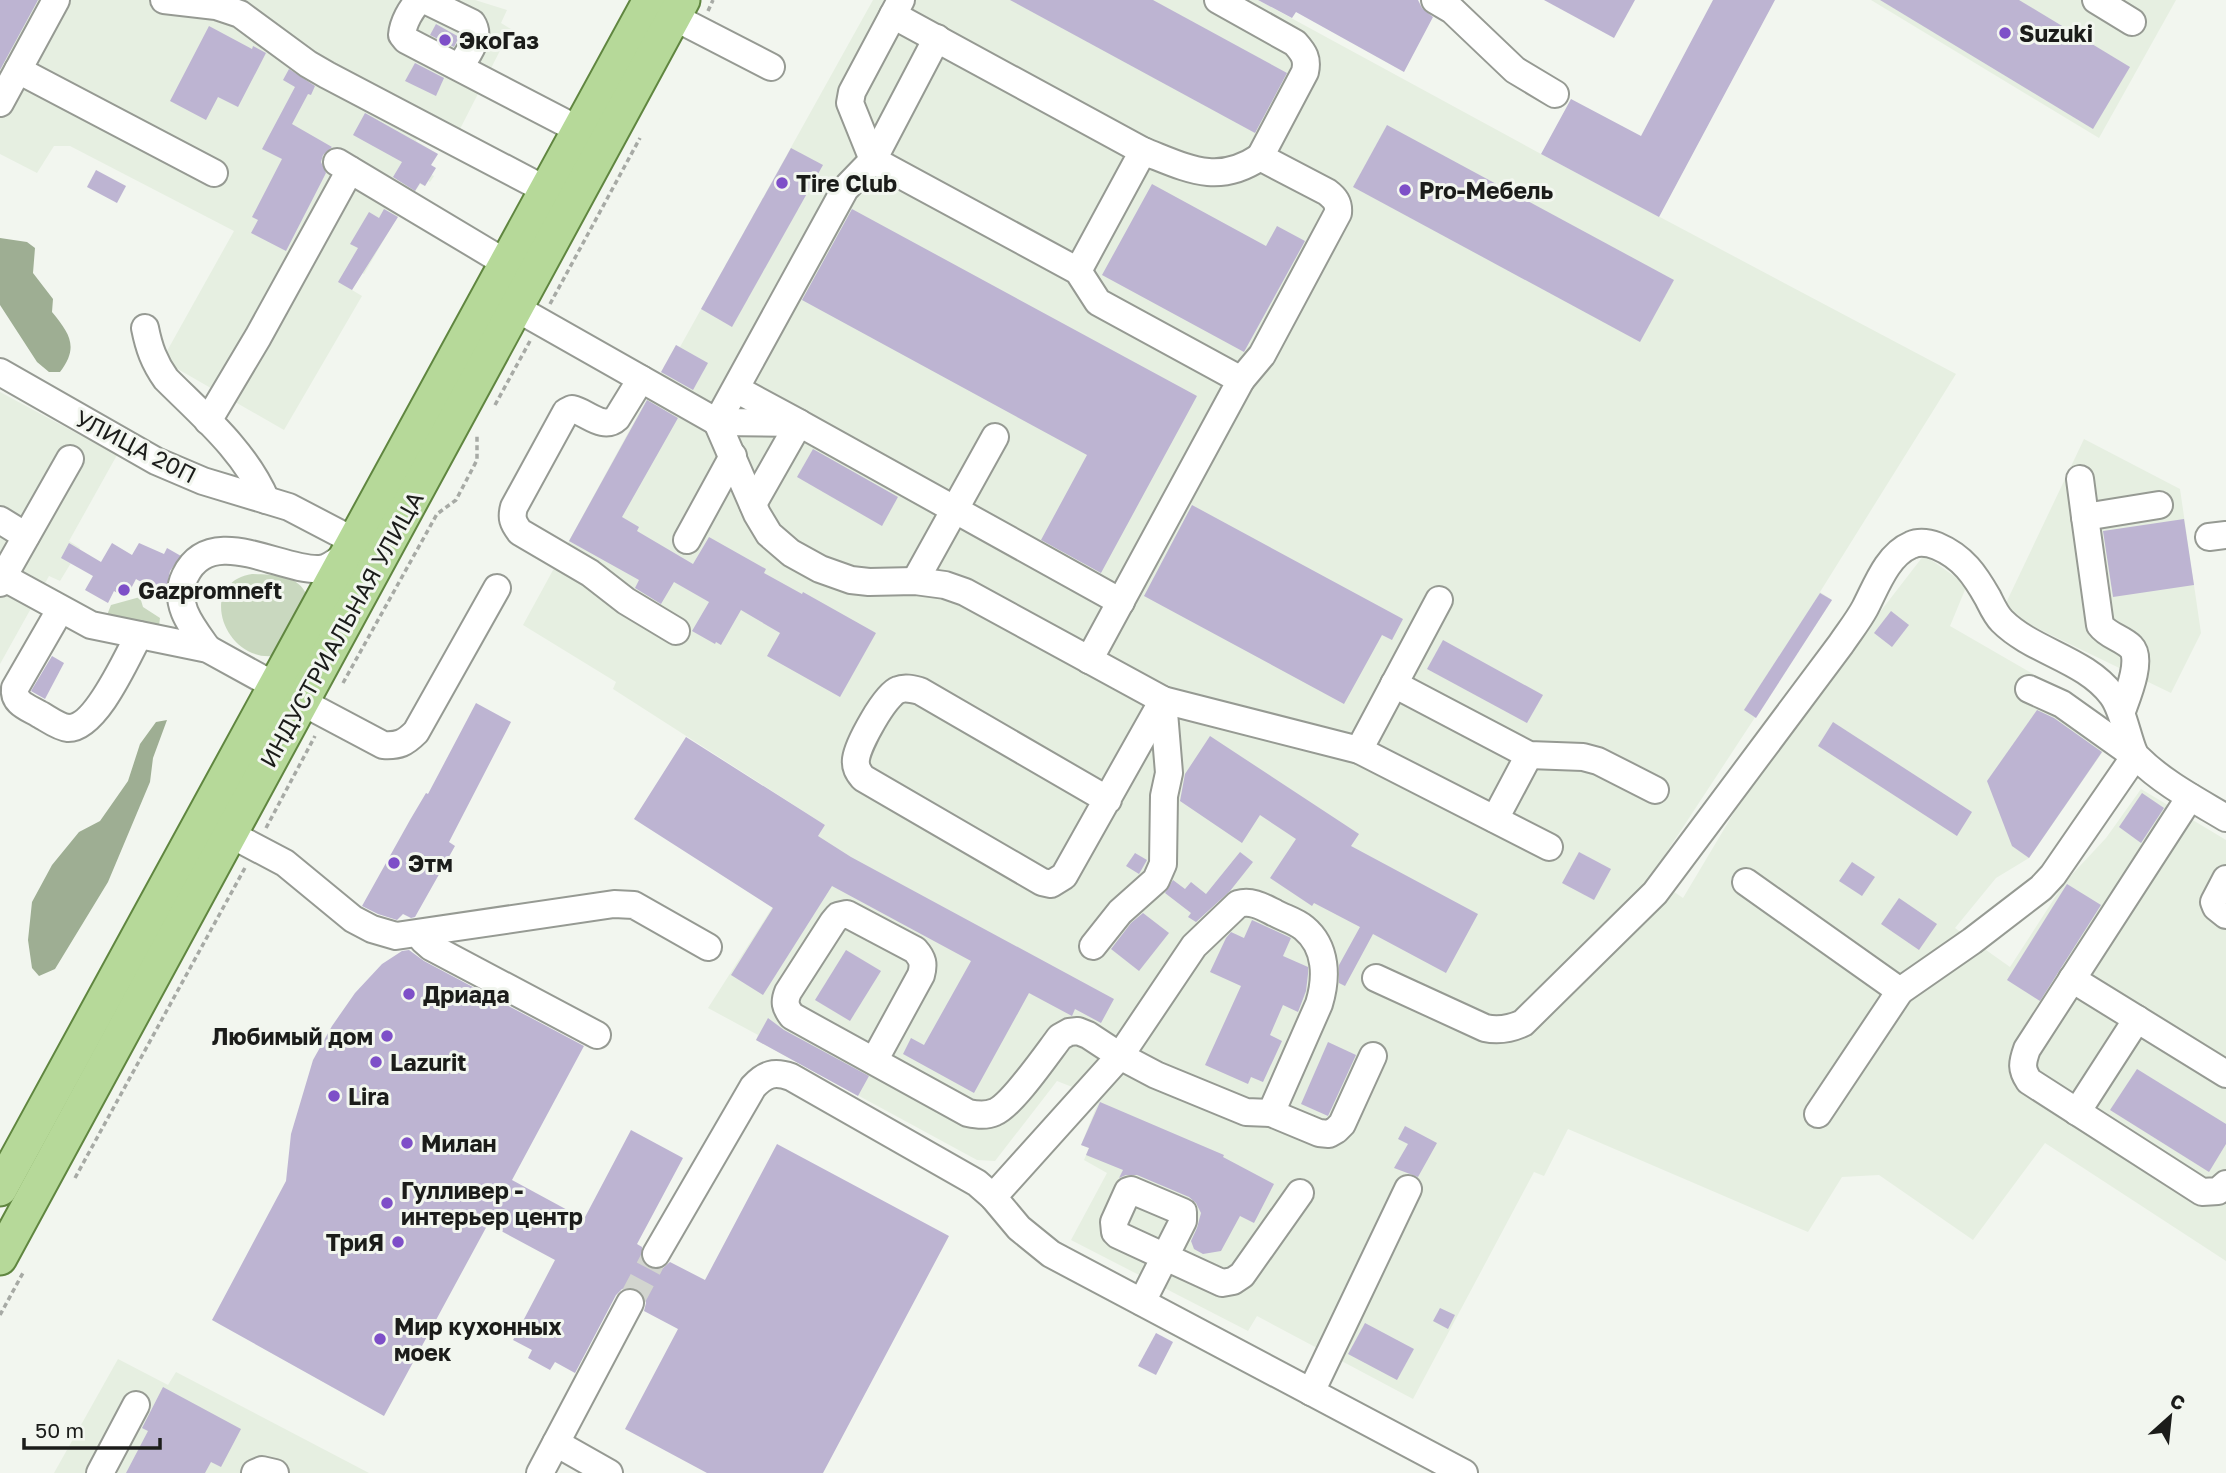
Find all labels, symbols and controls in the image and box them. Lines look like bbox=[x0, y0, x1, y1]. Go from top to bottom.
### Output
place label: Suzuki bbox=[2019, 19, 2093, 47]
marker: Suzuki bbox=[1997, 25, 2013, 41]
place label: ЭкоГаз bbox=[459, 26, 539, 54]
marker: ЭкоГаз bbox=[437, 32, 453, 48]
place label: Tire Club bbox=[796, 169, 897, 197]
marker: Tire Club bbox=[774, 175, 790, 191]
place label: Pro-Мебель bbox=[1419, 176, 1554, 204]
marker: Pro-Мебель bbox=[1397, 182, 1413, 198]
street label: УЛИЦА 20П bbox=[71, 404, 201, 488]
street label: ИНДУСТРИАЛЬНАЯ УЛИЦА bbox=[253, 486, 429, 772]
place label: Gazpromneft bbox=[138, 576, 282, 604]
marker: Gazpromneft bbox=[116, 582, 132, 598]
place label: Этм bbox=[408, 849, 453, 877]
marker: Этм bbox=[386, 855, 402, 871]
place label: Дриада bbox=[423, 980, 510, 1008]
marker: Дриада bbox=[401, 986, 417, 1002]
place label: Любимый дом bbox=[212, 1022, 373, 1050]
marker: Любимый дом bbox=[379, 1028, 395, 1044]
place label: Lazurit bbox=[390, 1048, 467, 1076]
marker: Lazurit bbox=[368, 1054, 384, 1070]
place label: Lira bbox=[348, 1082, 389, 1110]
marker: Lira bbox=[326, 1088, 342, 1104]
place label: Милан bbox=[421, 1129, 497, 1157]
marker: Милан bbox=[399, 1135, 415, 1151]
place label: Гулливер - интерьер центр bbox=[401, 1176, 583, 1230]
marker: Гулливер - интерьер центр bbox=[379, 1195, 395, 1211]
place label: ТриЯ bbox=[326, 1228, 384, 1256]
marker: ТриЯ bbox=[390, 1234, 406, 1250]
place label: Мир кухонных моек bbox=[394, 1312, 562, 1366]
marker: Мир кухонных моек bbox=[372, 1331, 388, 1347]
north arrow bbox=[2135, 1382, 2205, 1452]
text: С bbox=[2167, 1388, 2189, 1415]
scale bar bbox=[24, 1406, 161, 1450]
text: 50 m bbox=[35, 1417, 84, 1443]

